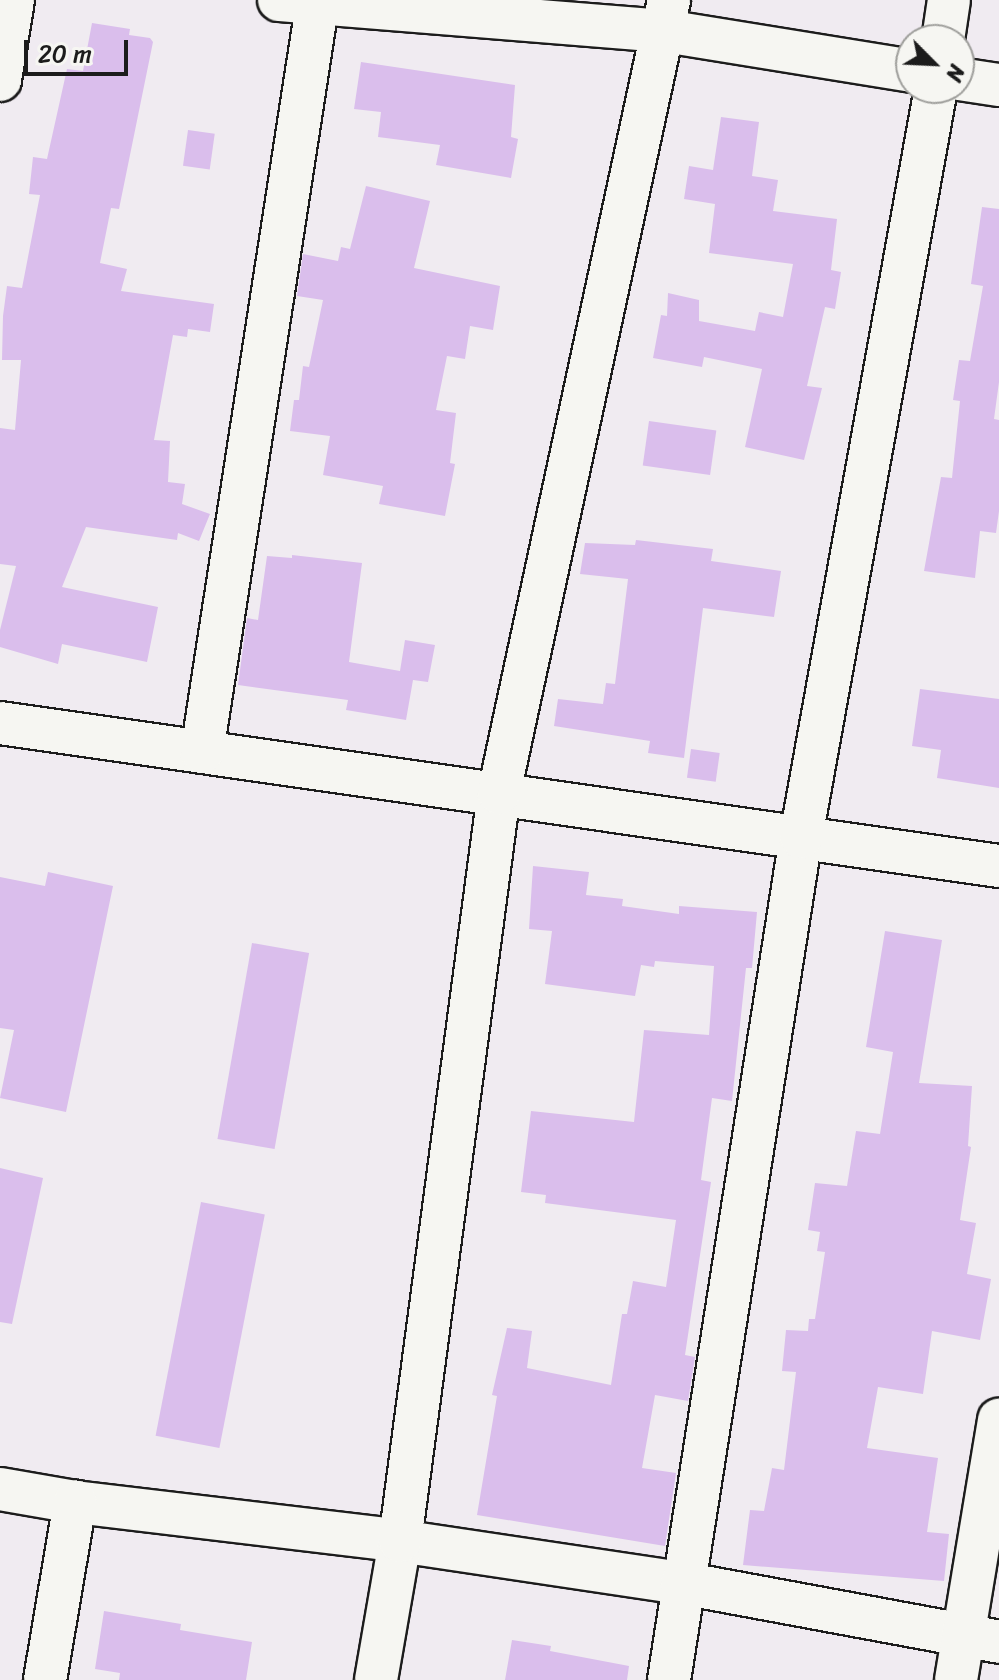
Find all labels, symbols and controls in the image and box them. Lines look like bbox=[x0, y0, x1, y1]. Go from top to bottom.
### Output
scale bar bbox=[28, 24, 132, 74]
north arrow bbox=[895, 24, 975, 104]
text: 20 m bbox=[38, 33, 92, 75]
text: N bbox=[935, 58, 976, 88]

